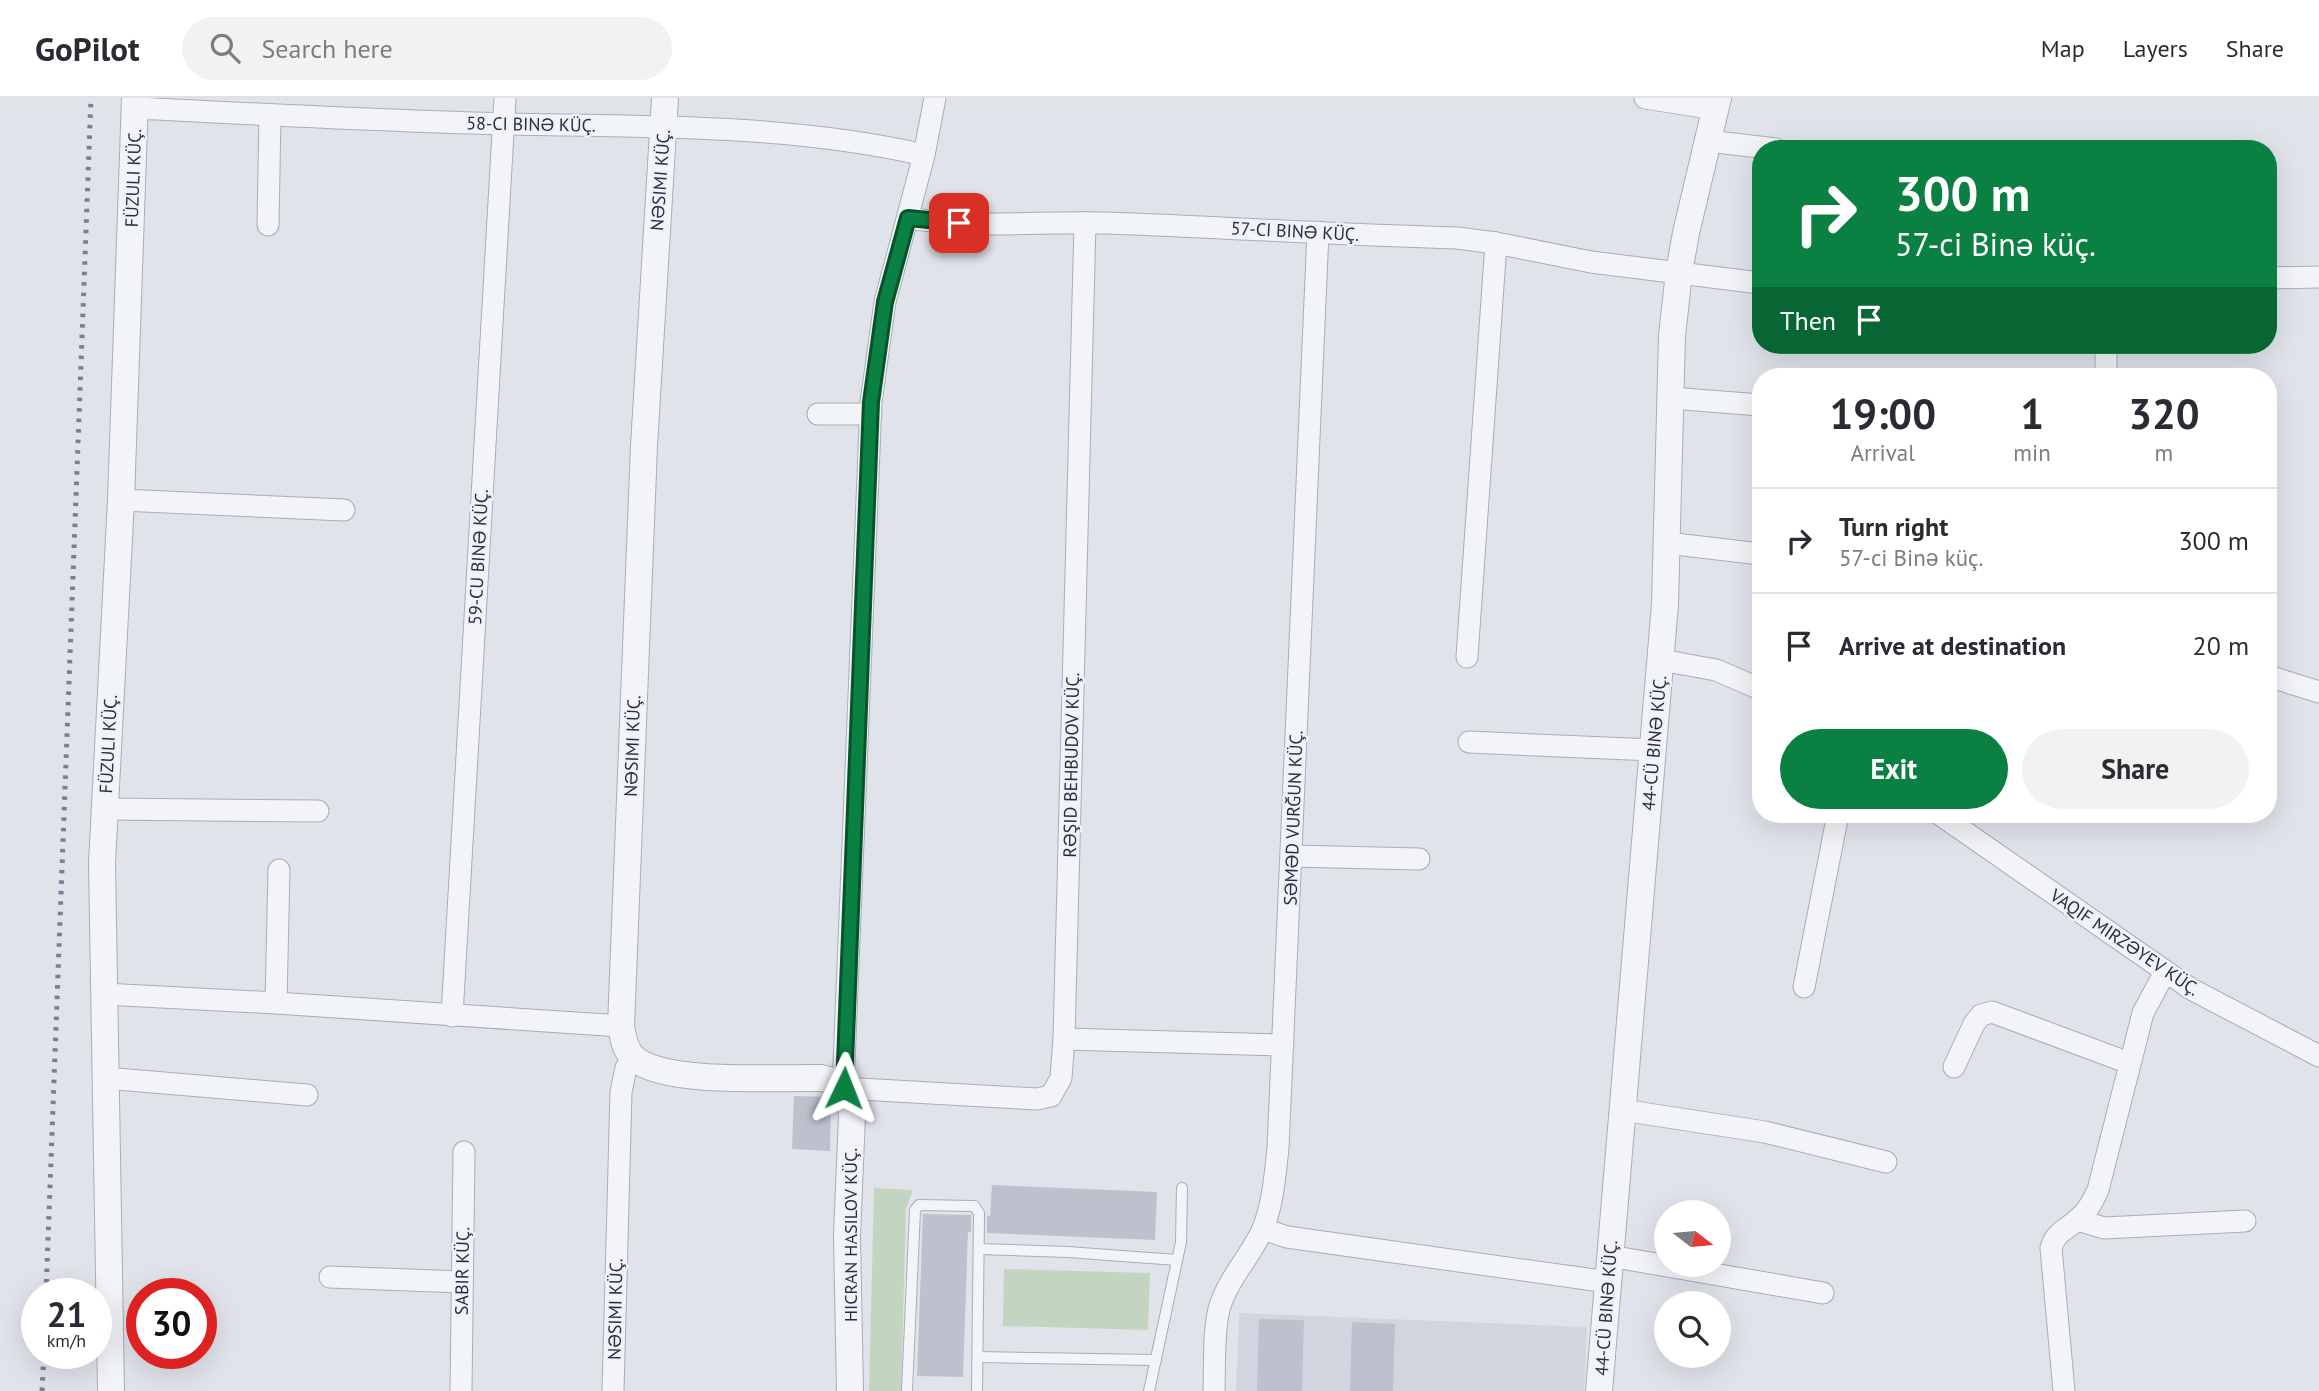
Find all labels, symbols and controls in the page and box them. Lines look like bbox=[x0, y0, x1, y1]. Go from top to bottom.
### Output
search box bbox=[182, 17, 672, 80]
text: GoPilot bbox=[35, 27, 140, 70]
icon: search bbox=[206, 29, 244, 67]
text: Search here bbox=[262, 32, 393, 65]
text: Map bbox=[2041, 33, 2085, 64]
text: Layers bbox=[2123, 33, 2188, 64]
text: Share bbox=[2226, 33, 2284, 64]
street label: 58-CI BINƏ KÜÇ. bbox=[466, 111, 596, 137]
street label: FÜZULI KÜÇ. bbox=[120, 128, 146, 228]
street label: NƏSIMI KÜÇ. bbox=[645, 129, 675, 231]
text: 300 m bbox=[1895, 161, 2030, 225]
icon: right bbox=[1780, 168, 1871, 259]
pin bbox=[929, 193, 989, 253]
icon: arrive bbox=[940, 204, 978, 242]
street label: 57-CI BINƏ KÜÇ. bbox=[1230, 216, 1360, 246]
text: 57-ci Binə küç. bbox=[1895, 223, 2096, 265]
icon: arrive bbox=[1850, 301, 1888, 339]
text: Then bbox=[1780, 304, 1836, 337]
text: 19:00 bbox=[1829, 386, 1936, 441]
text: 1 bbox=[2020, 386, 2044, 441]
text: 320 bbox=[2128, 386, 2200, 441]
text: Arrival bbox=[1850, 438, 1915, 467]
text: min bbox=[2013, 438, 2051, 467]
text: m bbox=[2155, 438, 2173, 467]
street label: 59-CU BINƏ KÜÇ. bbox=[463, 488, 493, 626]
text: Turn right bbox=[1839, 510, 1948, 543]
icon: right bbox=[1780, 522, 1818, 560]
text: 300 m bbox=[2178, 524, 2249, 557]
text: 57-ci Binə küç. bbox=[1839, 543, 1983, 572]
icon: arrive bbox=[1780, 627, 1818, 665]
text: Arrive at destination bbox=[1839, 629, 2066, 662]
text: 20 m bbox=[2193, 629, 2249, 662]
street label: RƏŞID BEHBUDOV KÜÇ. bbox=[1058, 672, 1084, 858]
street label: 44-CÜ BINƏ KÜÇ. bbox=[1637, 674, 1671, 812]
street label: FÜZULI KÜÇ. bbox=[94, 694, 122, 794]
street label: NƏSIMI KÜÇ. bbox=[619, 695, 645, 797]
button: Exit bbox=[1780, 729, 2008, 809]
button: Share bbox=[2022, 729, 2249, 809]
street label: SƏMƏD VURĞUN KÜÇ. bbox=[1278, 730, 1308, 906]
street label: VAQIF MIRZƏYEV KÜÇ. bbox=[2045, 883, 2204, 1001]
position arrow bbox=[807, 1051, 881, 1125]
street label: HICRAN HASILOV KÜÇ. bbox=[839, 1148, 862, 1322]
north arrow bbox=[1654, 1200, 1731, 1278]
map controls bbox=[1654, 1200, 1731, 1368]
street label: SABIR KÜÇ. bbox=[450, 1227, 474, 1315]
street label: 44-CÜ BINƏ KÜÇ. bbox=[1590, 1239, 1622, 1377]
street label: NƏSIMI KÜÇ. bbox=[603, 1258, 627, 1360]
speed limit sign: 30 bbox=[126, 1278, 217, 1369]
text: 21 bbox=[47, 1291, 86, 1337]
button: search bbox=[1654, 1291, 1731, 1368]
text: km/h bbox=[47, 1329, 86, 1352]

